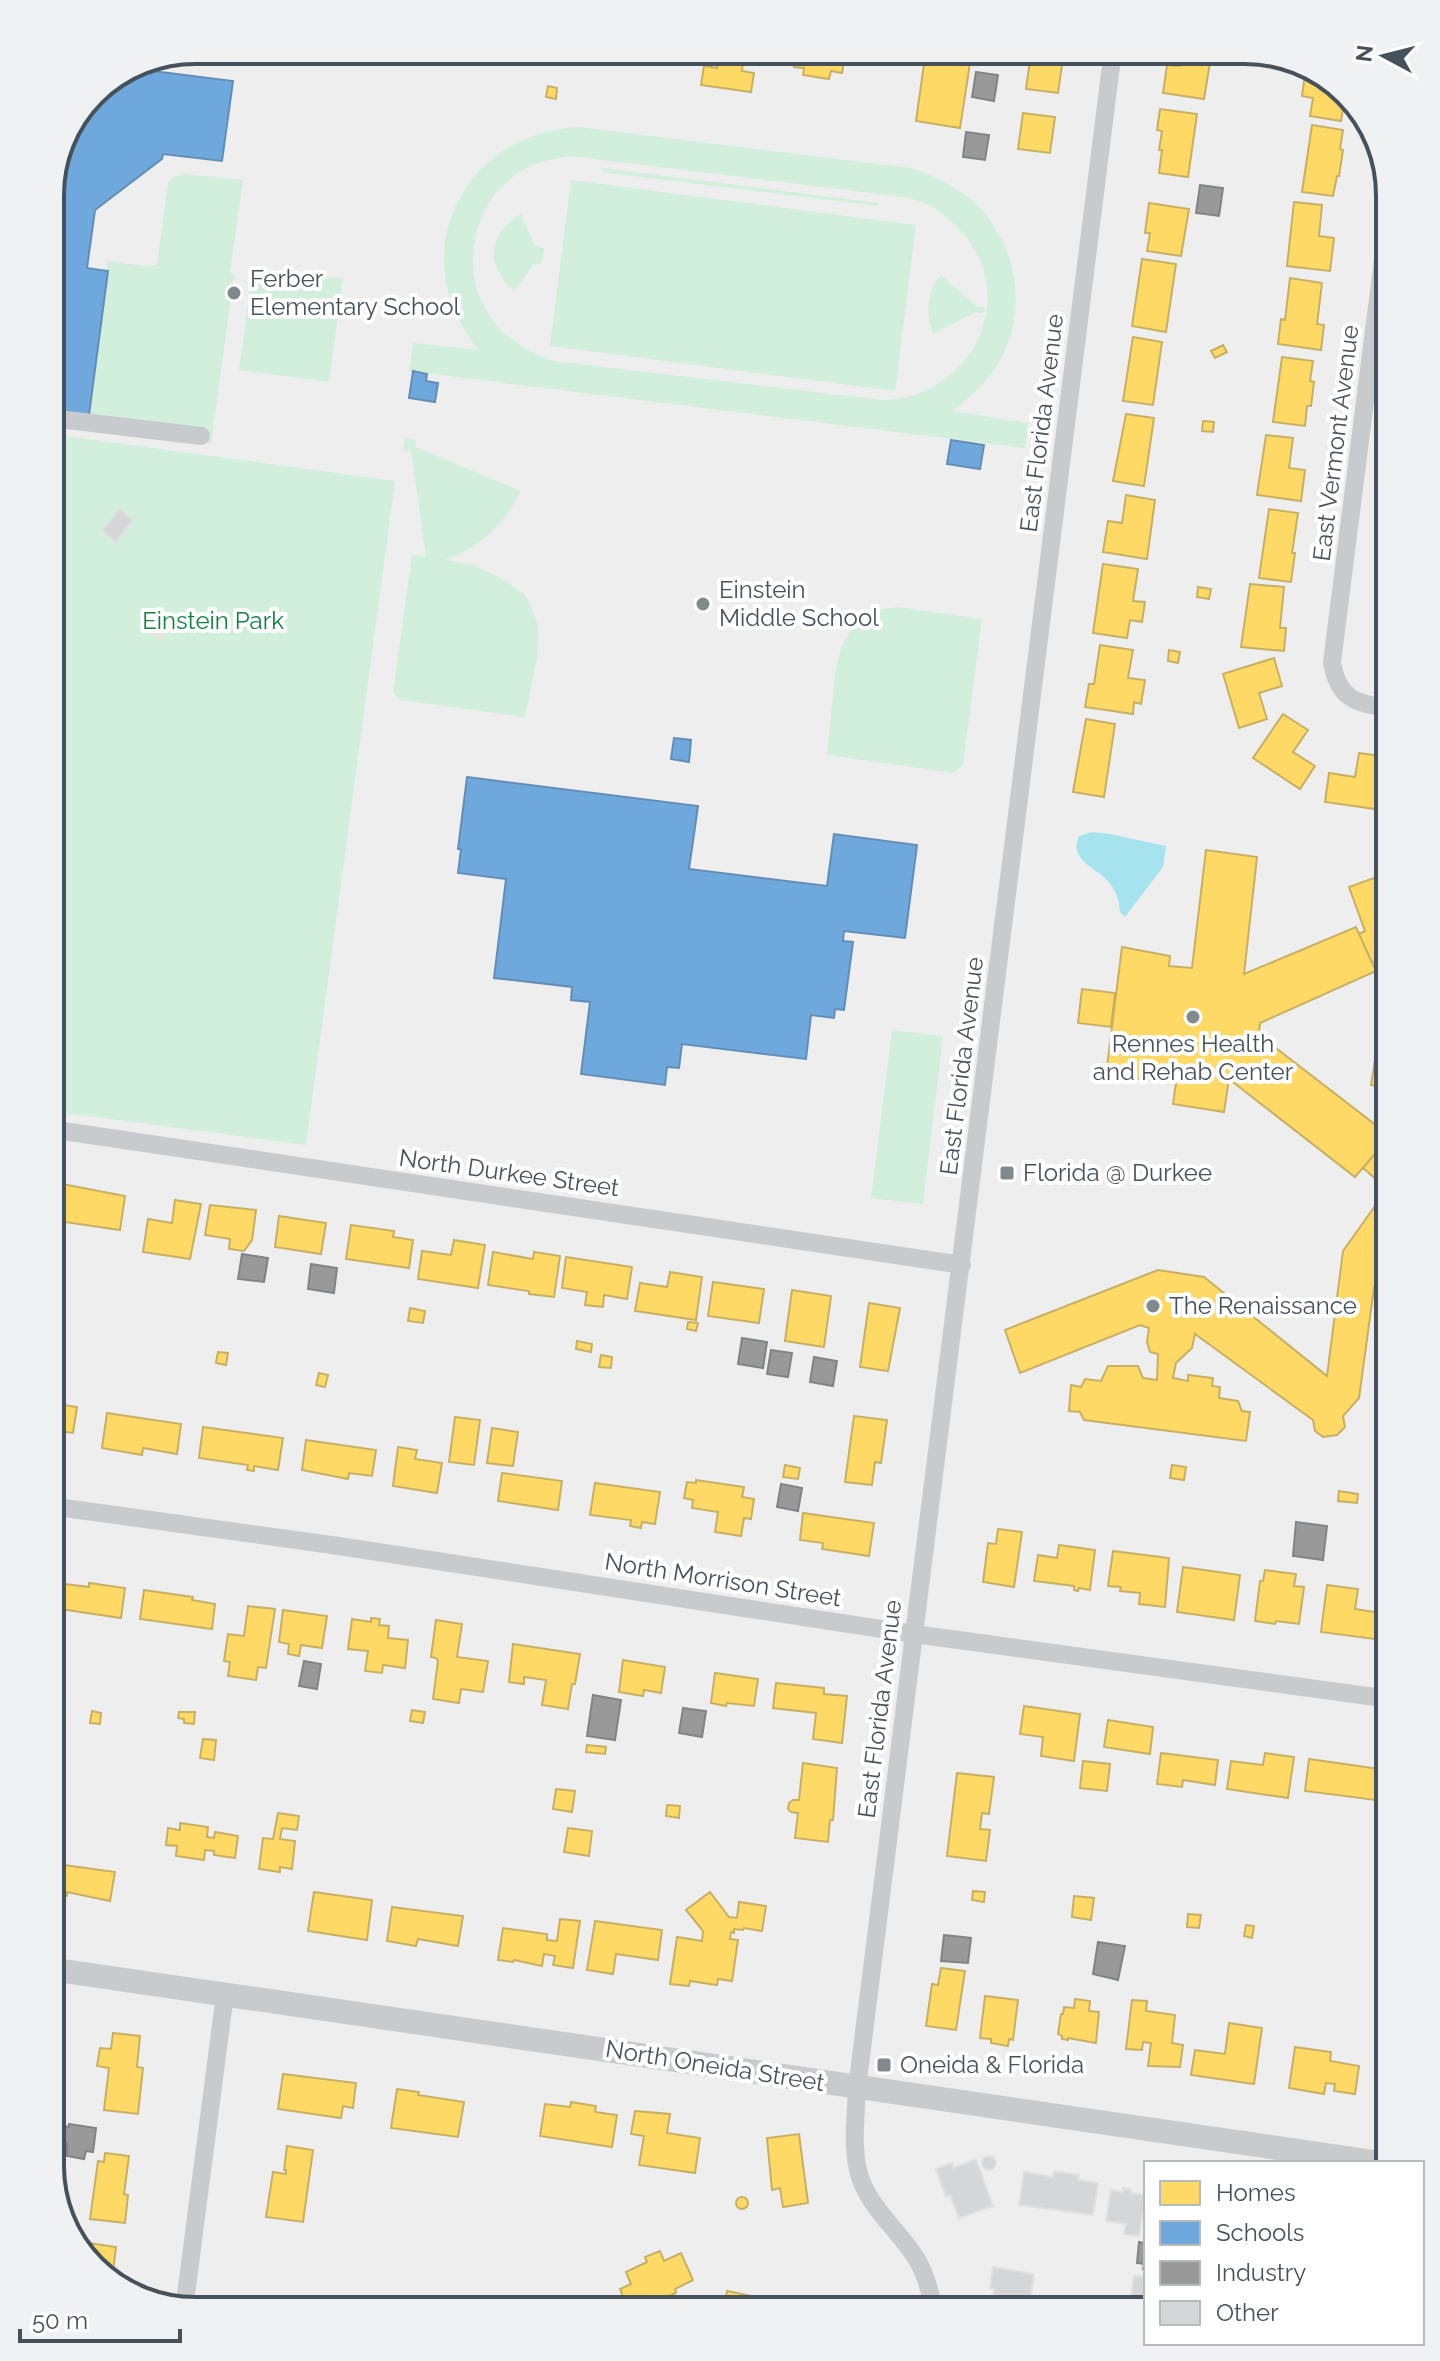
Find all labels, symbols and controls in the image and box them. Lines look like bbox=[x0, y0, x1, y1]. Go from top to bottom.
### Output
north arrow bbox=[1344, 16, 1424, 96]
text: N bbox=[1350, 44, 1378, 63]
place label: Ferber Elementary School bbox=[250, 264, 461, 321]
marker: Ferber Elementary School bbox=[225, 284, 243, 302]
street label: East Florida Avenue bbox=[1014, 312, 1069, 534]
street label: East Vermont Avenue bbox=[1307, 323, 1364, 563]
place label: Einstein Middle School bbox=[719, 575, 879, 632]
marker: Einstein Middle School bbox=[694, 595, 712, 613]
park label: Einstein Park bbox=[142, 606, 284, 635]
street label: East Florida Avenue bbox=[934, 955, 989, 1177]
marker: Rennes Health and Rehab Center bbox=[1184, 1008, 1202, 1026]
place label: Rennes Health and Rehab Center bbox=[1093, 1029, 1294, 1086]
street label: North Durkee Street bbox=[397, 1143, 621, 1202]
place label: Florida @ Durkee bbox=[1023, 1158, 1212, 1187]
marker: Florida @ Durkee bbox=[998, 1164, 1016, 1182]
place label: The Renaissance bbox=[1169, 1291, 1357, 1320]
marker: The Renaissance bbox=[1144, 1297, 1162, 1315]
street label: North Morrison Street bbox=[603, 1546, 843, 1613]
street label: East Florida Avenue bbox=[852, 1598, 907, 1820]
street label: North Oneida Street bbox=[604, 2034, 827, 2097]
place label: Oneida & Florida bbox=[900, 2050, 1084, 2079]
marker: Oneida & Florida bbox=[875, 2056, 893, 2074]
legend bbox=[1144, 2161, 1424, 2345]
text: Homes bbox=[1216, 2178, 1296, 2207]
text: Schools bbox=[1216, 2218, 1304, 2247]
text: Industry bbox=[1216, 2258, 1306, 2287]
scale bar bbox=[20, 2293, 180, 2343]
text: Other bbox=[1216, 2298, 1279, 2327]
text: 50 m bbox=[32, 2306, 88, 2335]

